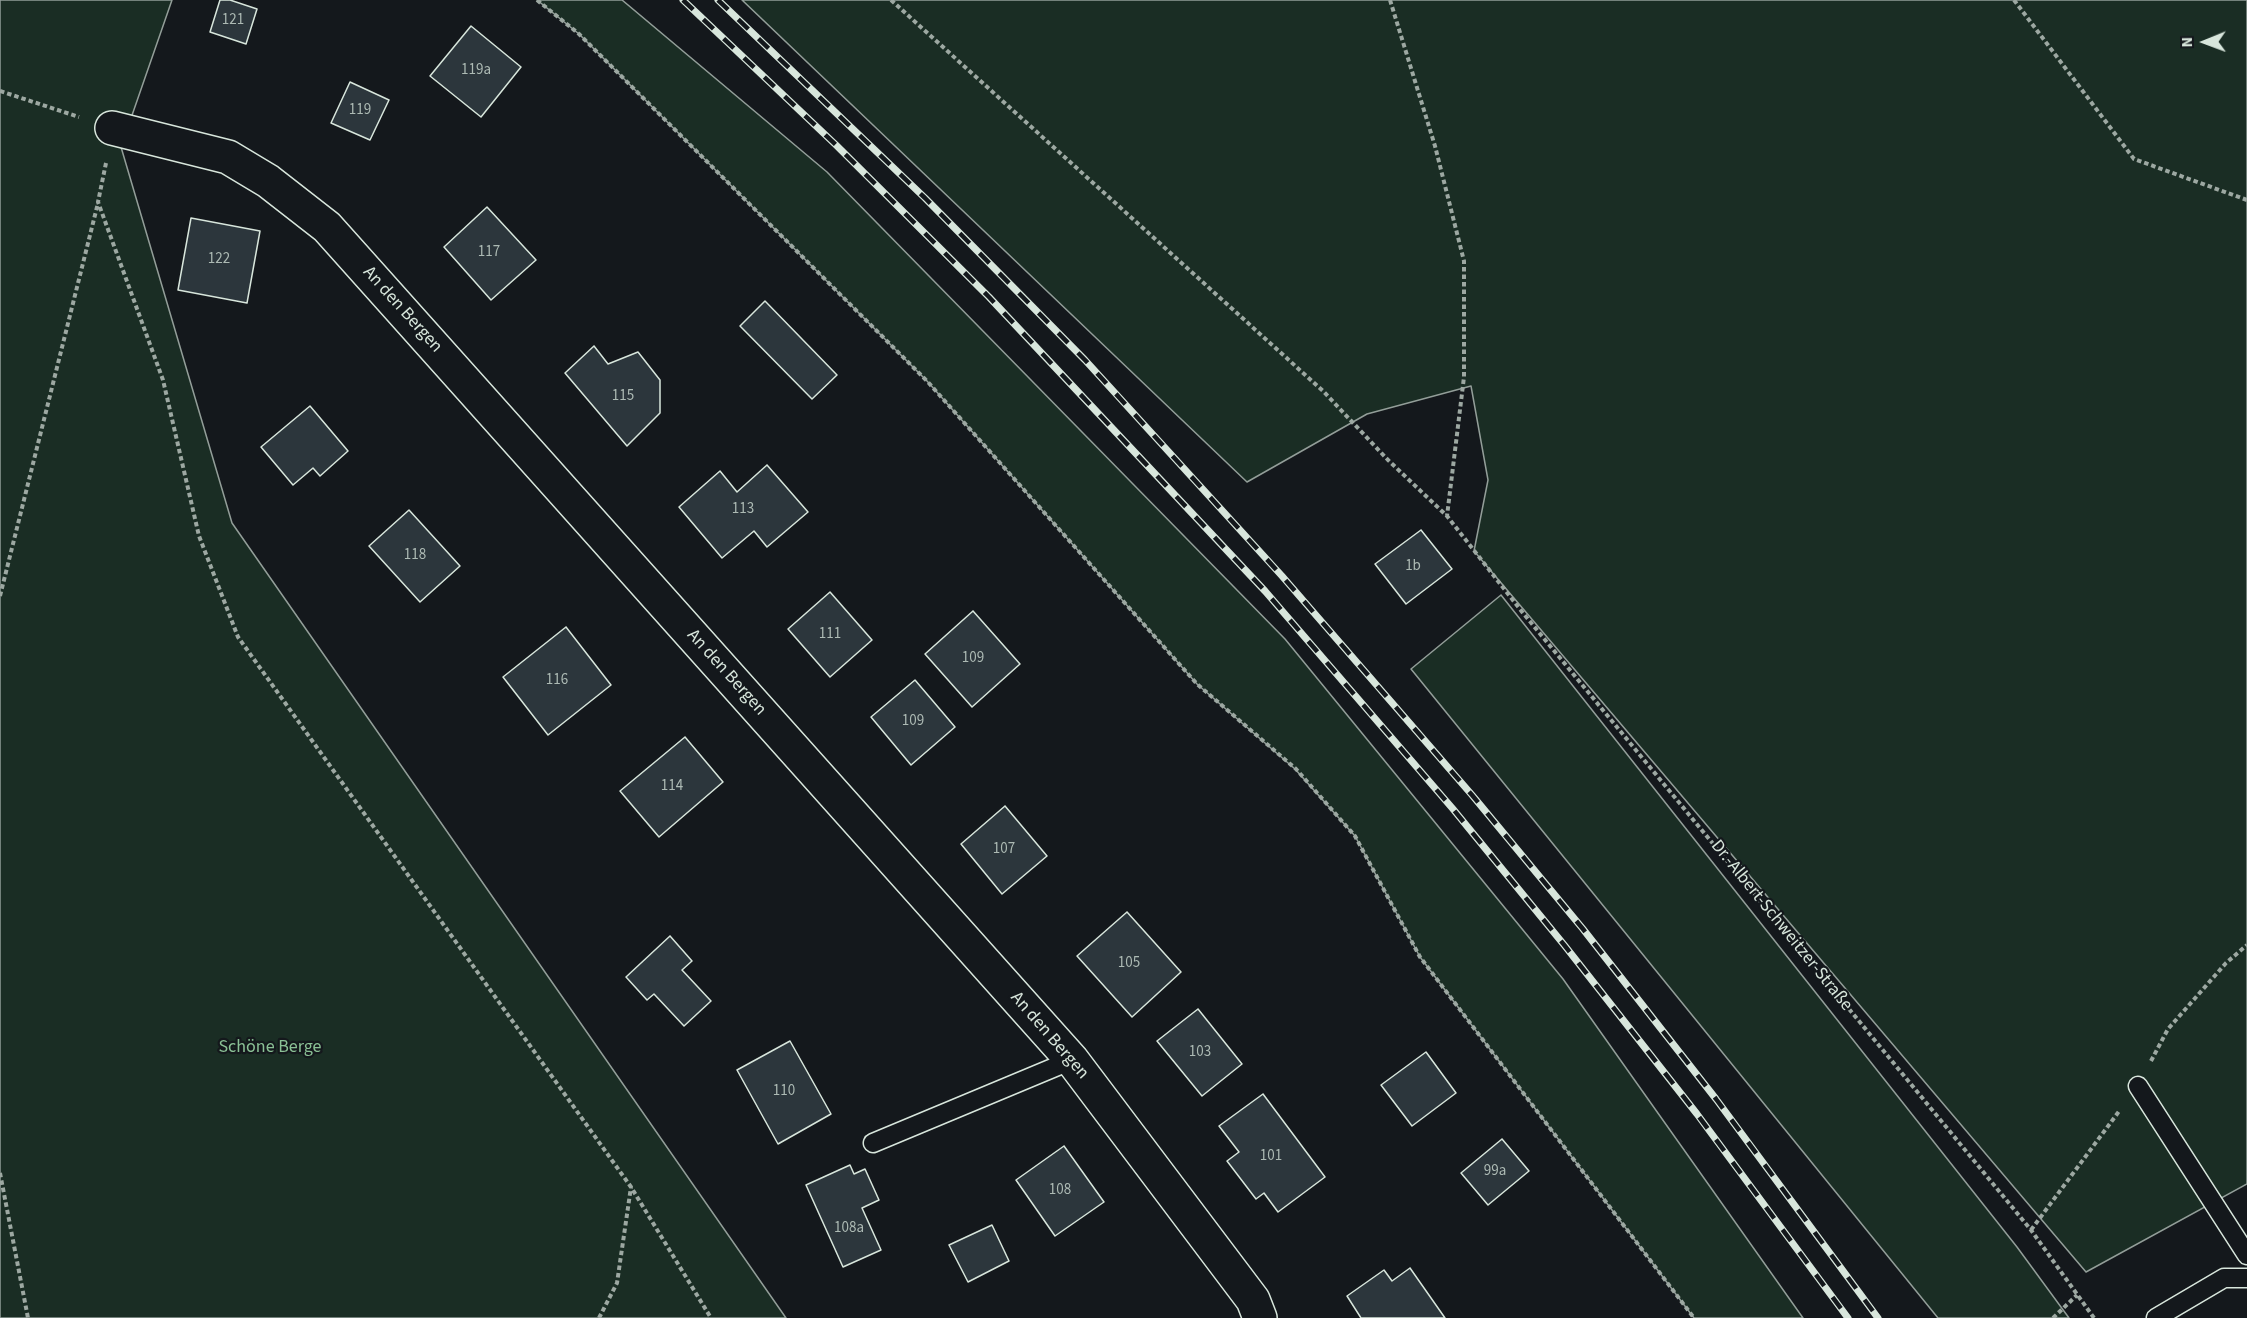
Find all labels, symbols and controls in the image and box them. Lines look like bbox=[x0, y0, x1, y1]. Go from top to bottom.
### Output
house number: 121 bbox=[222, 12, 244, 30]
north arrow bbox=[2175, 12, 2235, 72]
text: N bbox=[2176, 37, 2198, 48]
house number: 119a bbox=[461, 62, 491, 80]
house number: 119 bbox=[349, 102, 371, 120]
house number: 117 bbox=[478, 244, 500, 262]
house number: 122 bbox=[208, 251, 230, 269]
street label: An den Bergen bbox=[358, 262, 446, 358]
house number: 115 bbox=[612, 388, 634, 406]
house number: 113 bbox=[732, 501, 754, 519]
house number: 118 bbox=[404, 547, 426, 565]
house number: 1b bbox=[1405, 558, 1421, 576]
street label: An den Bergen bbox=[682, 625, 770, 721]
house number: 111 bbox=[819, 626, 841, 644]
house number: 109 bbox=[962, 650, 984, 668]
house number: 116 bbox=[546, 672, 568, 690]
house number: 109 bbox=[902, 713, 924, 731]
house number: 114 bbox=[661, 778, 683, 796]
street label: Dr.-Albert-Schweitzer-Straße bbox=[1705, 836, 1857, 1016]
house number: 107 bbox=[993, 841, 1015, 859]
house number: 105 bbox=[1118, 955, 1140, 973]
street label: An den Bergen bbox=[1005, 988, 1093, 1084]
park label: Schöne Berge bbox=[218, 1037, 322, 1059]
house number: 103 bbox=[1189, 1044, 1211, 1062]
house number: 110 bbox=[773, 1083, 795, 1101]
house number: 101 bbox=[1260, 1148, 1282, 1166]
house number: 99a bbox=[1484, 1163, 1506, 1181]
house number: 108 bbox=[1049, 1182, 1071, 1200]
house number: 108a bbox=[834, 1220, 864, 1238]

